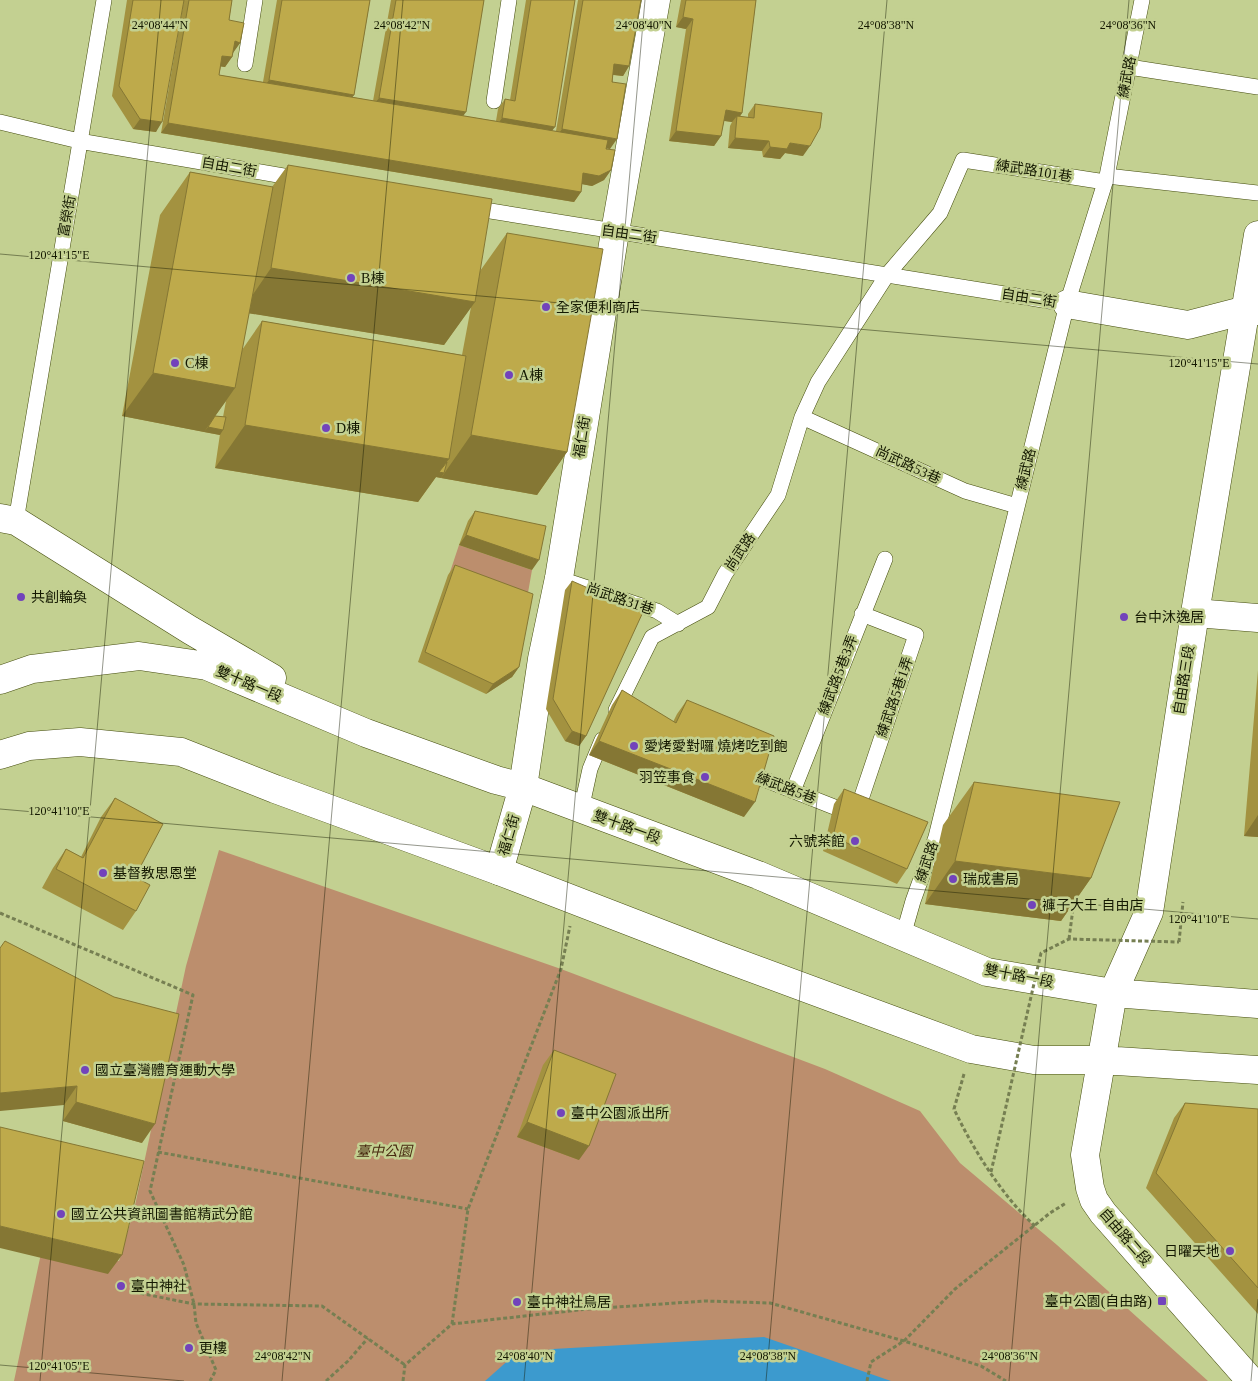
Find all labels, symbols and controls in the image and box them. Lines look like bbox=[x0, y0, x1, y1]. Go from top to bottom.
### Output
text: 24°08'44"N bbox=[132, 18, 189, 32]
text: 24°08'42"N bbox=[374, 18, 431, 32]
text: 24°08'40"N bbox=[616, 18, 673, 32]
text: 24°08'38"N bbox=[858, 18, 915, 32]
text: 24°08'36"N bbox=[1100, 18, 1157, 32]
street label: 練武路 bbox=[1115, 55, 1138, 99]
street label: 自由二街 bbox=[200, 155, 258, 179]
street label: 練武路101巷 bbox=[995, 157, 1073, 184]
street label: 富榮街 bbox=[56, 194, 78, 238]
street label: 自由二街 bbox=[600, 223, 658, 245]
text: 120°41'15"E bbox=[28, 248, 90, 262]
place label: B棟 bbox=[361, 270, 384, 286]
marker: B棟 bbox=[345, 272, 357, 284]
street label: 自由二街 bbox=[1000, 286, 1058, 310]
place label: 全家便利商店 bbox=[556, 299, 640, 315]
marker: 全家便利商店 bbox=[540, 301, 552, 313]
place label: C棟 bbox=[185, 355, 208, 371]
text: 120°41'15"E bbox=[1168, 356, 1230, 370]
marker: C棟 bbox=[169, 357, 181, 369]
place label: A棟 bbox=[519, 367, 543, 383]
marker: A棟 bbox=[503, 369, 515, 381]
street label: 福仁街 bbox=[571, 415, 593, 459]
place label: D棟 bbox=[336, 420, 360, 436]
marker: D棟 bbox=[320, 422, 332, 434]
street label: 尚武路53巷 bbox=[873, 443, 943, 487]
street label: 練武路 bbox=[1013, 447, 1038, 491]
street label: 尚武路 bbox=[722, 530, 758, 574]
street label: 尚武路31巷 bbox=[584, 581, 656, 617]
place label: 共創輪奐 bbox=[31, 589, 87, 605]
marker: 共創輪奐 bbox=[15, 591, 27, 603]
place label: 台中沐逸居 bbox=[1134, 610, 1204, 625]
marker: 台中沐逸居 bbox=[1118, 611, 1130, 623]
street label: 練武路5巷3弄 bbox=[815, 633, 860, 717]
street label: 自由路三段 bbox=[1171, 644, 1197, 716]
street label: 練武路5巷1弄 bbox=[873, 655, 916, 739]
street label: 雙十路一段 bbox=[214, 663, 284, 705]
place label: 愛烤愛對囉 燒烤吃到飽 bbox=[644, 738, 788, 754]
marker: 愛烤愛對囉 燒烤吃到飽 bbox=[628, 740, 640, 752]
place label: 羽笠事食 bbox=[639, 769, 695, 785]
street label: 練武路5巷 bbox=[754, 769, 818, 806]
marker: 羽笠事食 bbox=[699, 771, 711, 783]
text: 120°41'10"E bbox=[28, 804, 90, 818]
street label: 雙十路一段 bbox=[592, 808, 662, 846]
street label: 福仁街 bbox=[496, 813, 522, 857]
place label: 六號茶館 bbox=[789, 834, 845, 849]
marker: 六號茶館 bbox=[849, 835, 861, 847]
street label: 練武路 bbox=[912, 839, 941, 884]
place label: 基督教思恩堂 bbox=[113, 866, 197, 881]
marker: 基督教思恩堂 bbox=[97, 867, 109, 879]
place label: 瑞成書局 bbox=[963, 872, 1019, 887]
marker: 瑞成書局 bbox=[947, 873, 959, 885]
place label: 褲子大王 自由店 bbox=[1042, 898, 1144, 913]
marker: 褲子大王 自由店 bbox=[1026, 899, 1038, 911]
text: 120°41'10"E bbox=[1168, 912, 1230, 926]
street label: 雙十路一段 bbox=[983, 962, 1055, 990]
place label: 國立臺灣體育運動大學 bbox=[95, 1063, 235, 1078]
marker: 國立臺灣體育運動大學 bbox=[79, 1064, 91, 1076]
place label: 臺中公園派出所 bbox=[571, 1106, 669, 1121]
marker: 臺中公園派出所 bbox=[555, 1107, 567, 1119]
park label: 臺中公園 bbox=[356, 1144, 414, 1159]
place label: 國立公共資訊圖書館精武分館 bbox=[71, 1206, 253, 1222]
street label: 自由路二段 bbox=[1096, 1206, 1154, 1268]
marker: 國立公共資訊圖書館精武分館 bbox=[55, 1208, 67, 1220]
place label: 日曜天地 bbox=[1164, 1244, 1220, 1259]
marker: 日曜天地 bbox=[1224, 1245, 1236, 1257]
place label: 臺中神社 bbox=[131, 1279, 187, 1294]
marker: 臺中神社 bbox=[115, 1280, 127, 1292]
place label: 臺中公園(自由路) bbox=[1045, 1294, 1152, 1310]
place label: 臺中神社鳥居 bbox=[527, 1295, 611, 1310]
marker: 臺中公園(自由路) bbox=[1156, 1295, 1168, 1307]
marker: 臺中神社鳥居 bbox=[511, 1296, 523, 1308]
place label: 更樓 bbox=[199, 1341, 227, 1356]
marker: 更樓 bbox=[183, 1342, 195, 1354]
text: 24°08'42"N bbox=[255, 1349, 312, 1363]
text: 24°08'40"N bbox=[497, 1349, 554, 1363]
text: 24°08'38"N bbox=[740, 1349, 797, 1363]
text: 24°08'36"N bbox=[982, 1349, 1039, 1363]
text: 120°41'05"E bbox=[28, 1359, 90, 1373]

